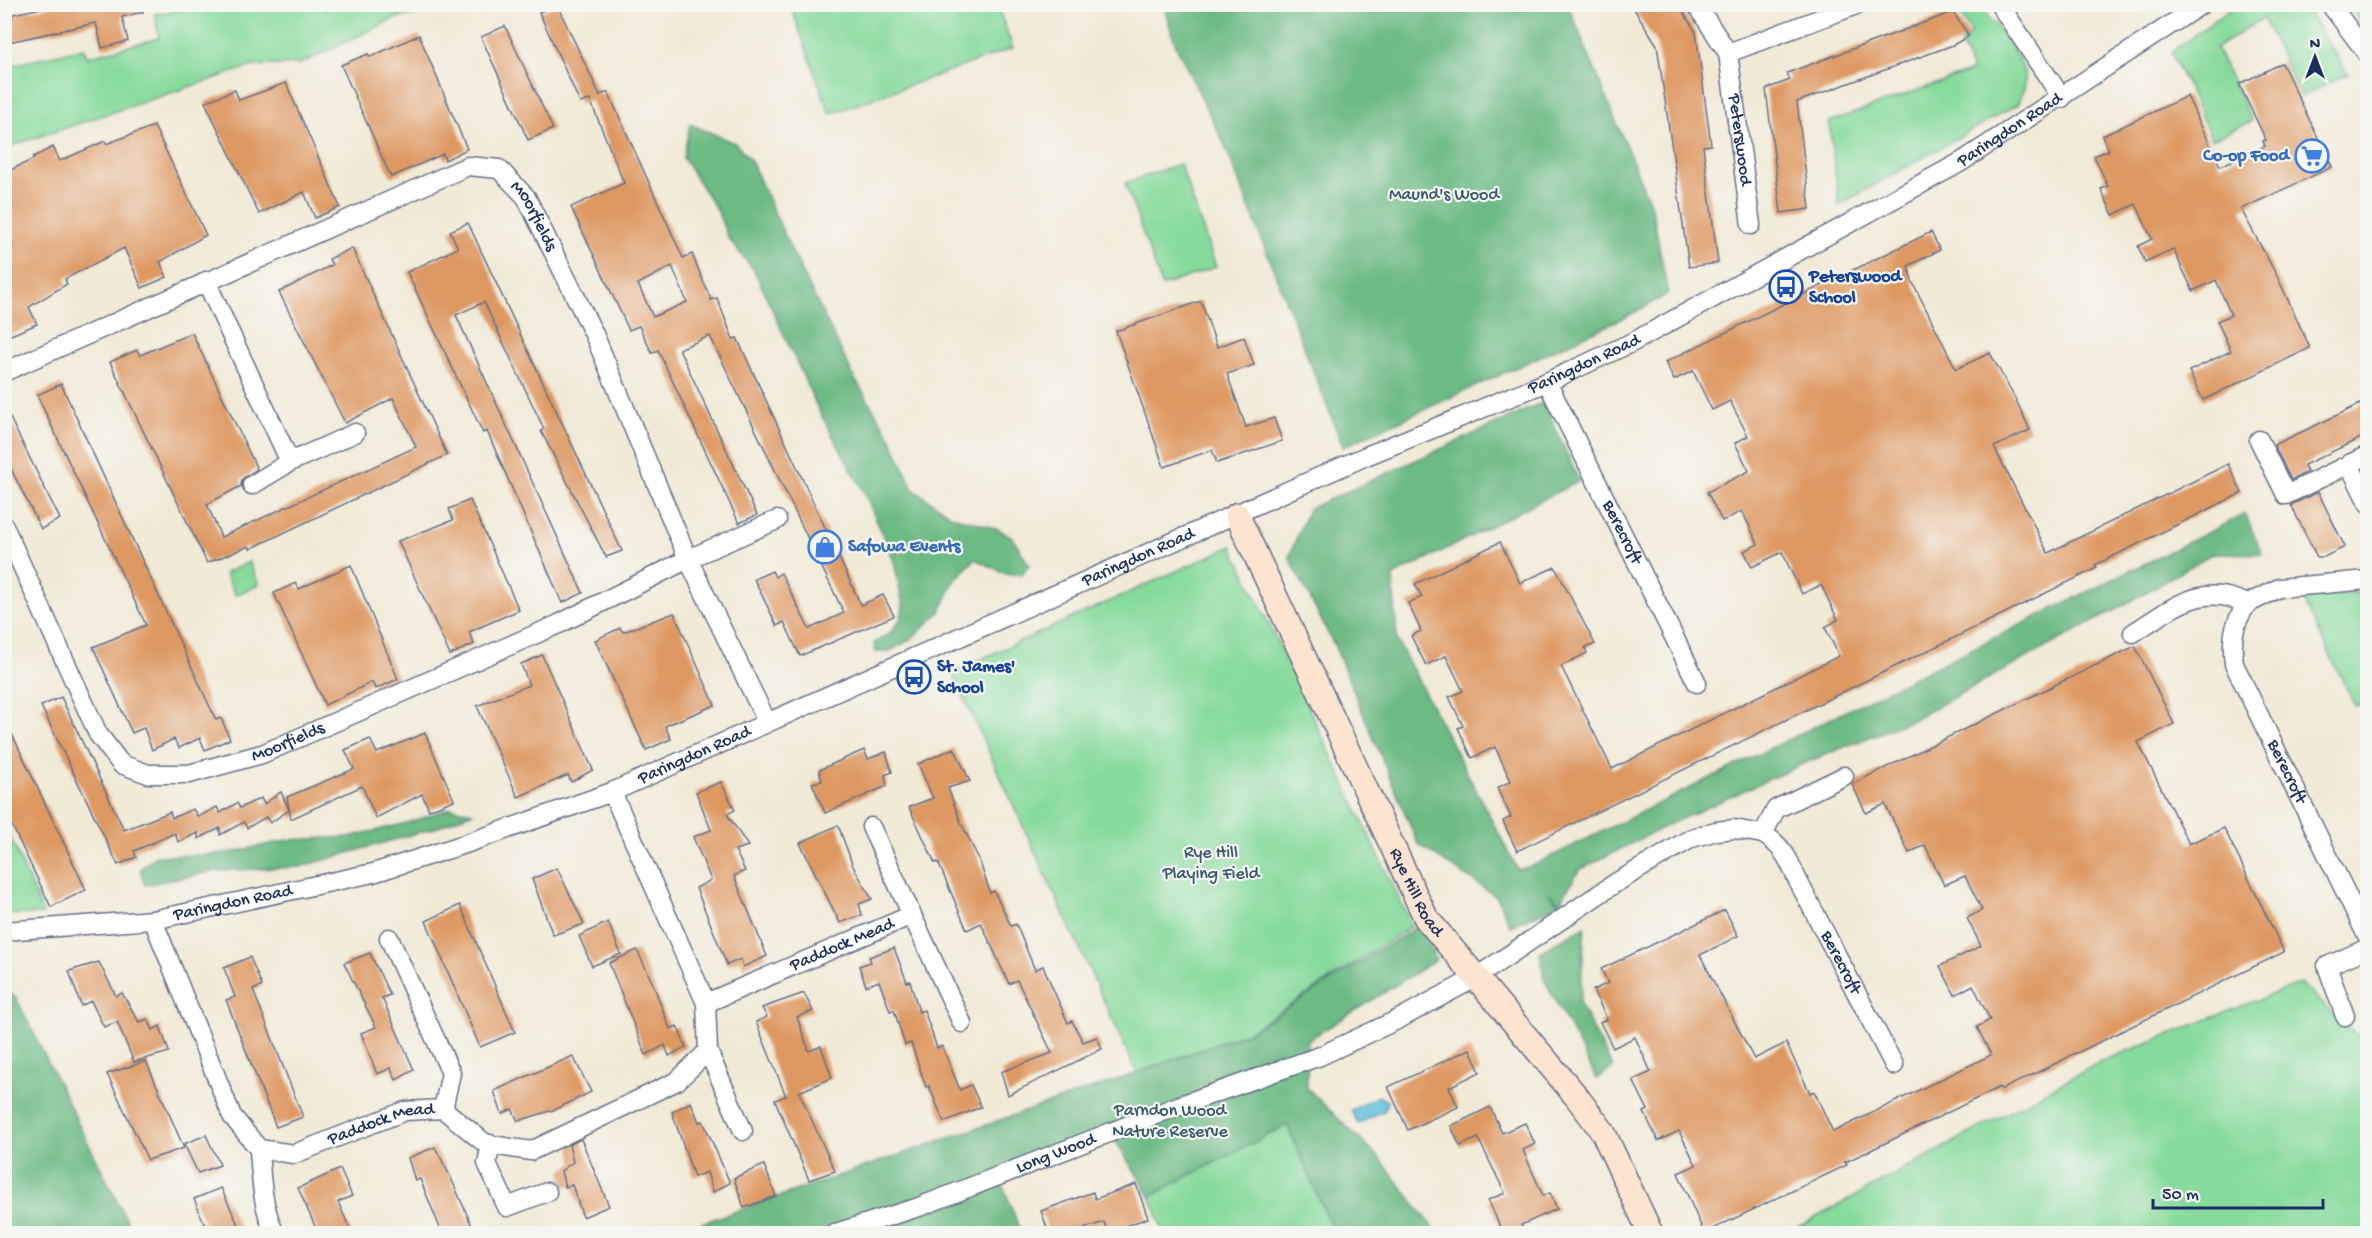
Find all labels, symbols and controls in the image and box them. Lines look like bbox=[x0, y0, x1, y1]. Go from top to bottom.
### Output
north arrow bbox=[2285, 27, 2345, 87]
text: N bbox=[2310, 36, 2321, 55]
street label: Paringdon Road bbox=[1952, 87, 2067, 173]
street label: Peterswood bbox=[1723, 92, 1756, 188]
supermarket icon: Co-op Food bbox=[2294, 138, 2330, 174]
place label: Co-op Food bbox=[2202, 146, 2291, 167]
street label: Moorfields bbox=[506, 176, 562, 256]
park label: Maund's Wood bbox=[1389, 185, 1500, 206]
place label: Peterswood School bbox=[1808, 267, 1903, 309]
bus stop icon: Peterswood School bbox=[1768, 269, 1804, 305]
street label: Paringdon Road bbox=[1524, 329, 1645, 399]
street label: Berecroft bbox=[1597, 496, 1647, 569]
street label: Paringdon Road bbox=[1078, 523, 1199, 592]
shop icon: Safowa Events bbox=[807, 529, 843, 565]
place label: Safowa Events bbox=[848, 537, 962, 558]
place label: St. James' School bbox=[937, 657, 1015, 699]
bus stop icon: St. James' School bbox=[896, 659, 932, 695]
street label: Moorfields bbox=[249, 717, 329, 767]
street label: Paringdon Road bbox=[634, 720, 755, 790]
street label: Berecroft bbox=[2262, 735, 2312, 809]
park label: Rye Hill Playing Field bbox=[1162, 843, 1261, 885]
street label: Rye Hill Road bbox=[1384, 845, 1449, 942]
street label: Paringdon Road bbox=[170, 880, 296, 926]
street label: Paddock Mead bbox=[786, 913, 899, 977]
street label: Berecroft bbox=[1815, 926, 1867, 1000]
street label: Paddock Mead bbox=[324, 1099, 436, 1151]
park label: Parndon Wood Nature Reserve bbox=[1112, 1101, 1229, 1143]
street label: Long Wood bbox=[1013, 1128, 1100, 1179]
scale bar bbox=[2153, 1172, 2322, 1210]
text: 50 m bbox=[2162, 1185, 2199, 1206]

